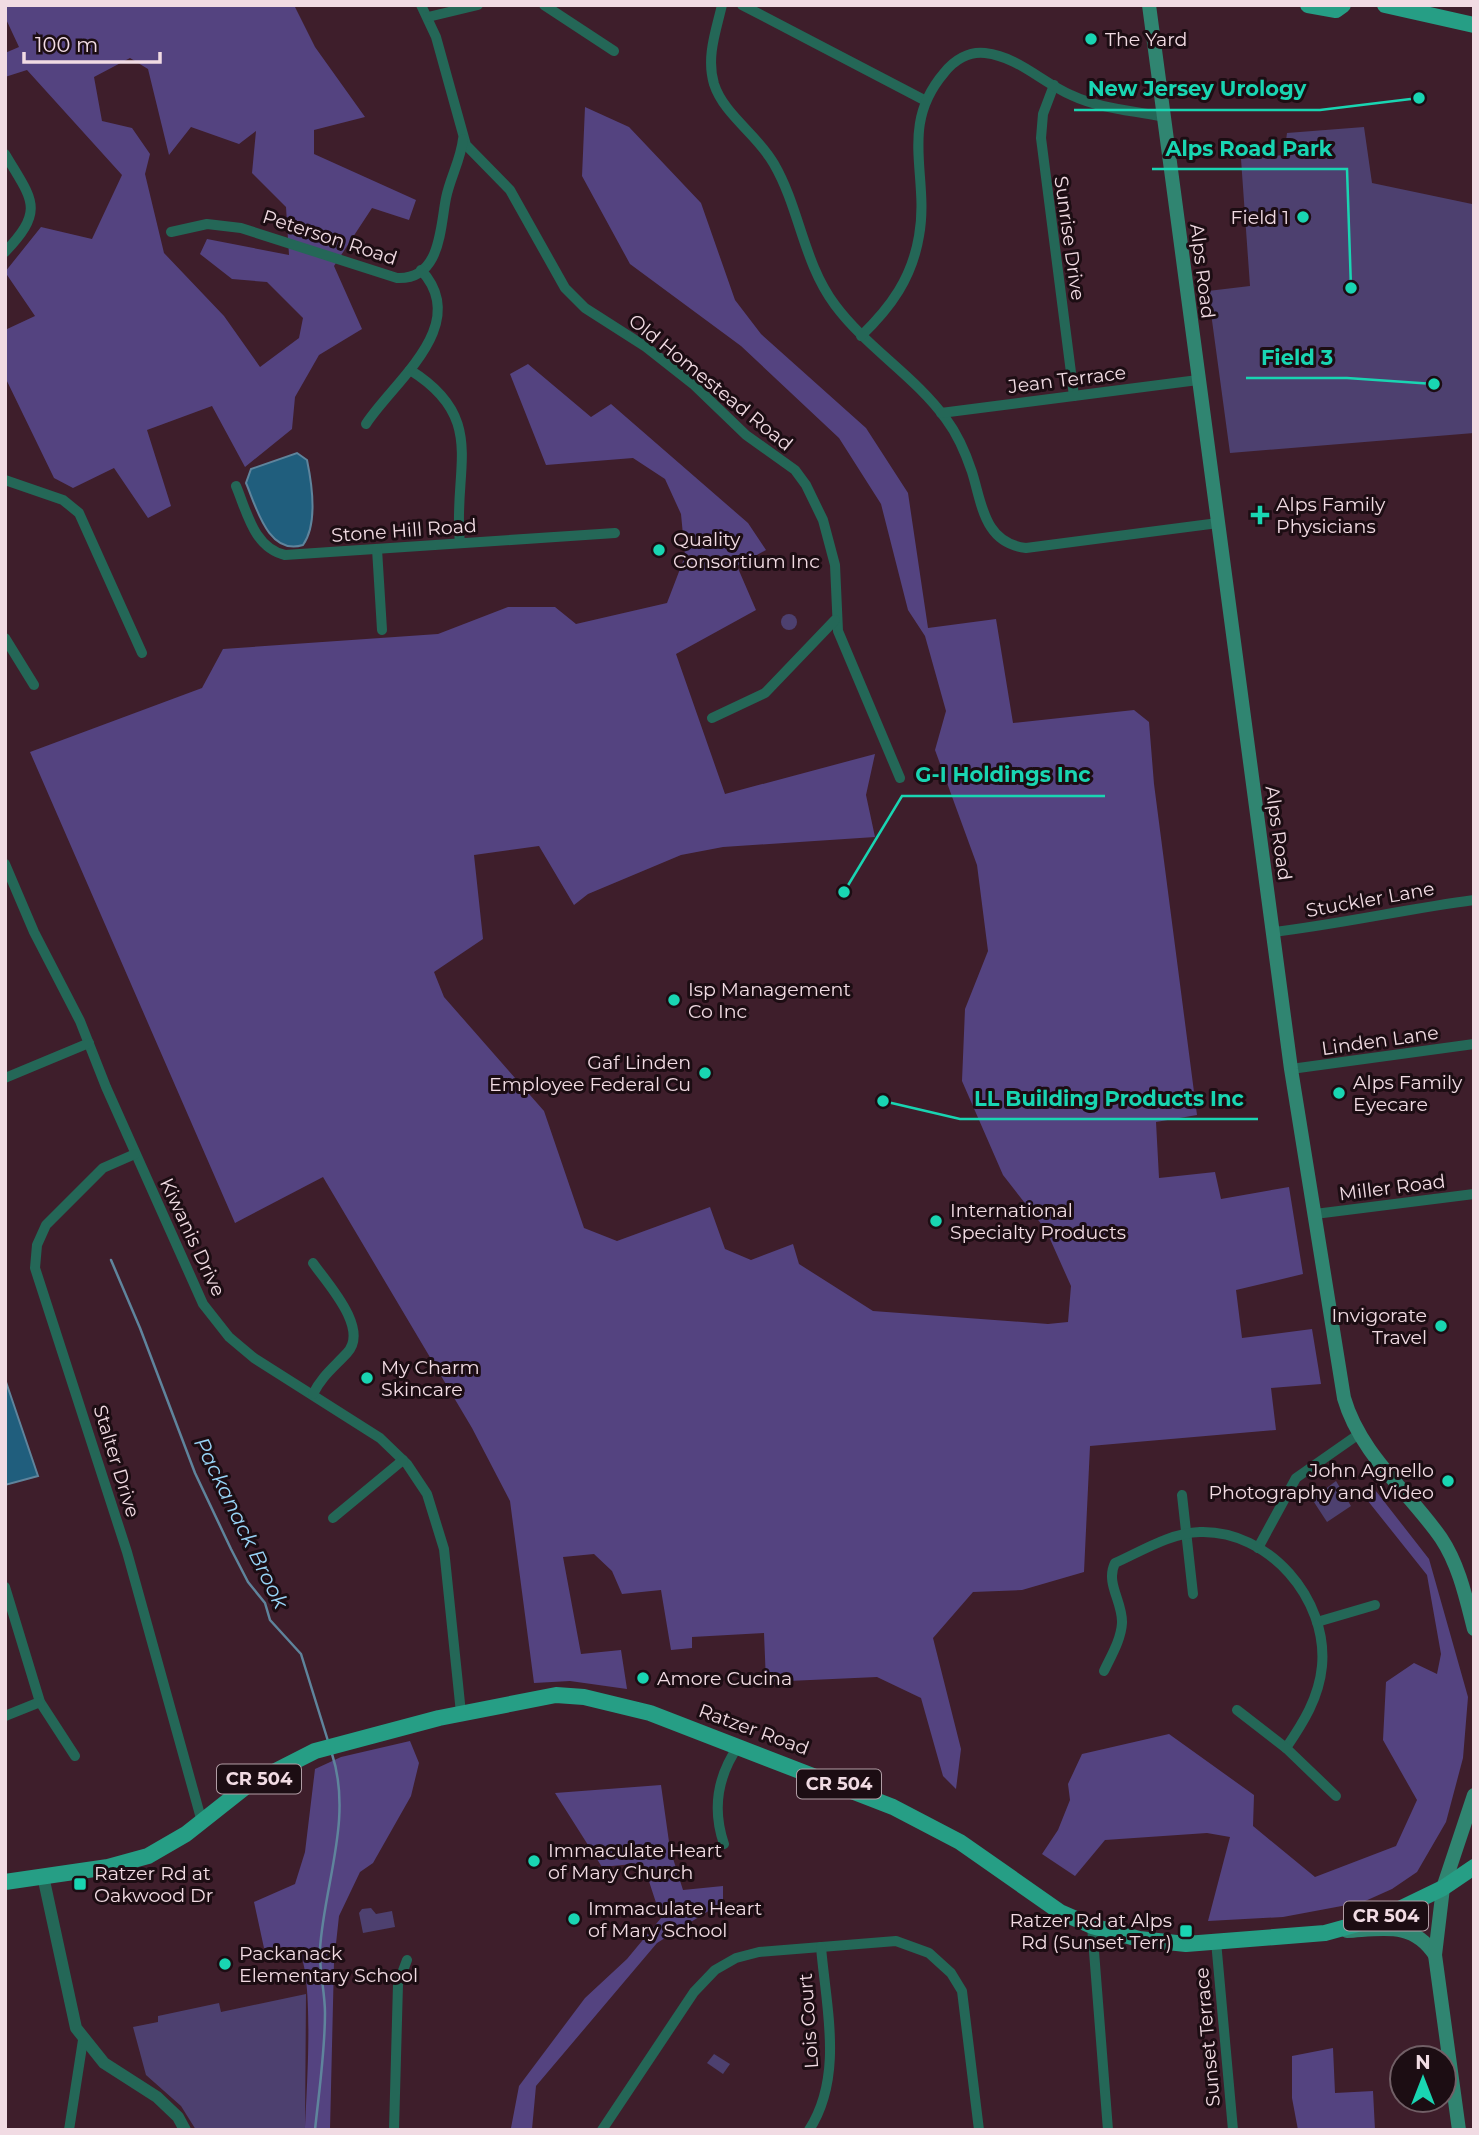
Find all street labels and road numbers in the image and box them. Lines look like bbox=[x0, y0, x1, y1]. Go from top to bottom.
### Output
street label: Sunrise Drive bbox=[1049, 174, 1090, 302]
street label: Peterson Road bbox=[260, 205, 400, 270]
street label: Alps Road bbox=[1185, 222, 1220, 320]
street label: Old Homestead Road bbox=[624, 309, 797, 456]
street label: Jean Terrace bbox=[1006, 361, 1127, 398]
street label: Stone Hill Road bbox=[331, 514, 478, 547]
street label: Alps Road bbox=[1260, 784, 1297, 882]
street label: Stuckler Lane bbox=[1304, 877, 1436, 922]
street label: Linden Lane bbox=[1320, 1021, 1440, 1060]
street label: Miller Road bbox=[1337, 1170, 1447, 1205]
street label: Kiwanis Drive bbox=[155, 1174, 230, 1300]
street label: Stalter Drive bbox=[89, 1402, 145, 1520]
street label: Ratzer Road bbox=[695, 1699, 812, 1760]
road number: CR 504 bbox=[217, 1764, 301, 1794]
road number: CR 504 bbox=[797, 1770, 881, 1798]
road number: CR 504 bbox=[1344, 1902, 1428, 1930]
street label: Sunset Terrace bbox=[1190, 1966, 1225, 2107]
street label: Lois Court bbox=[794, 1972, 823, 2069]

